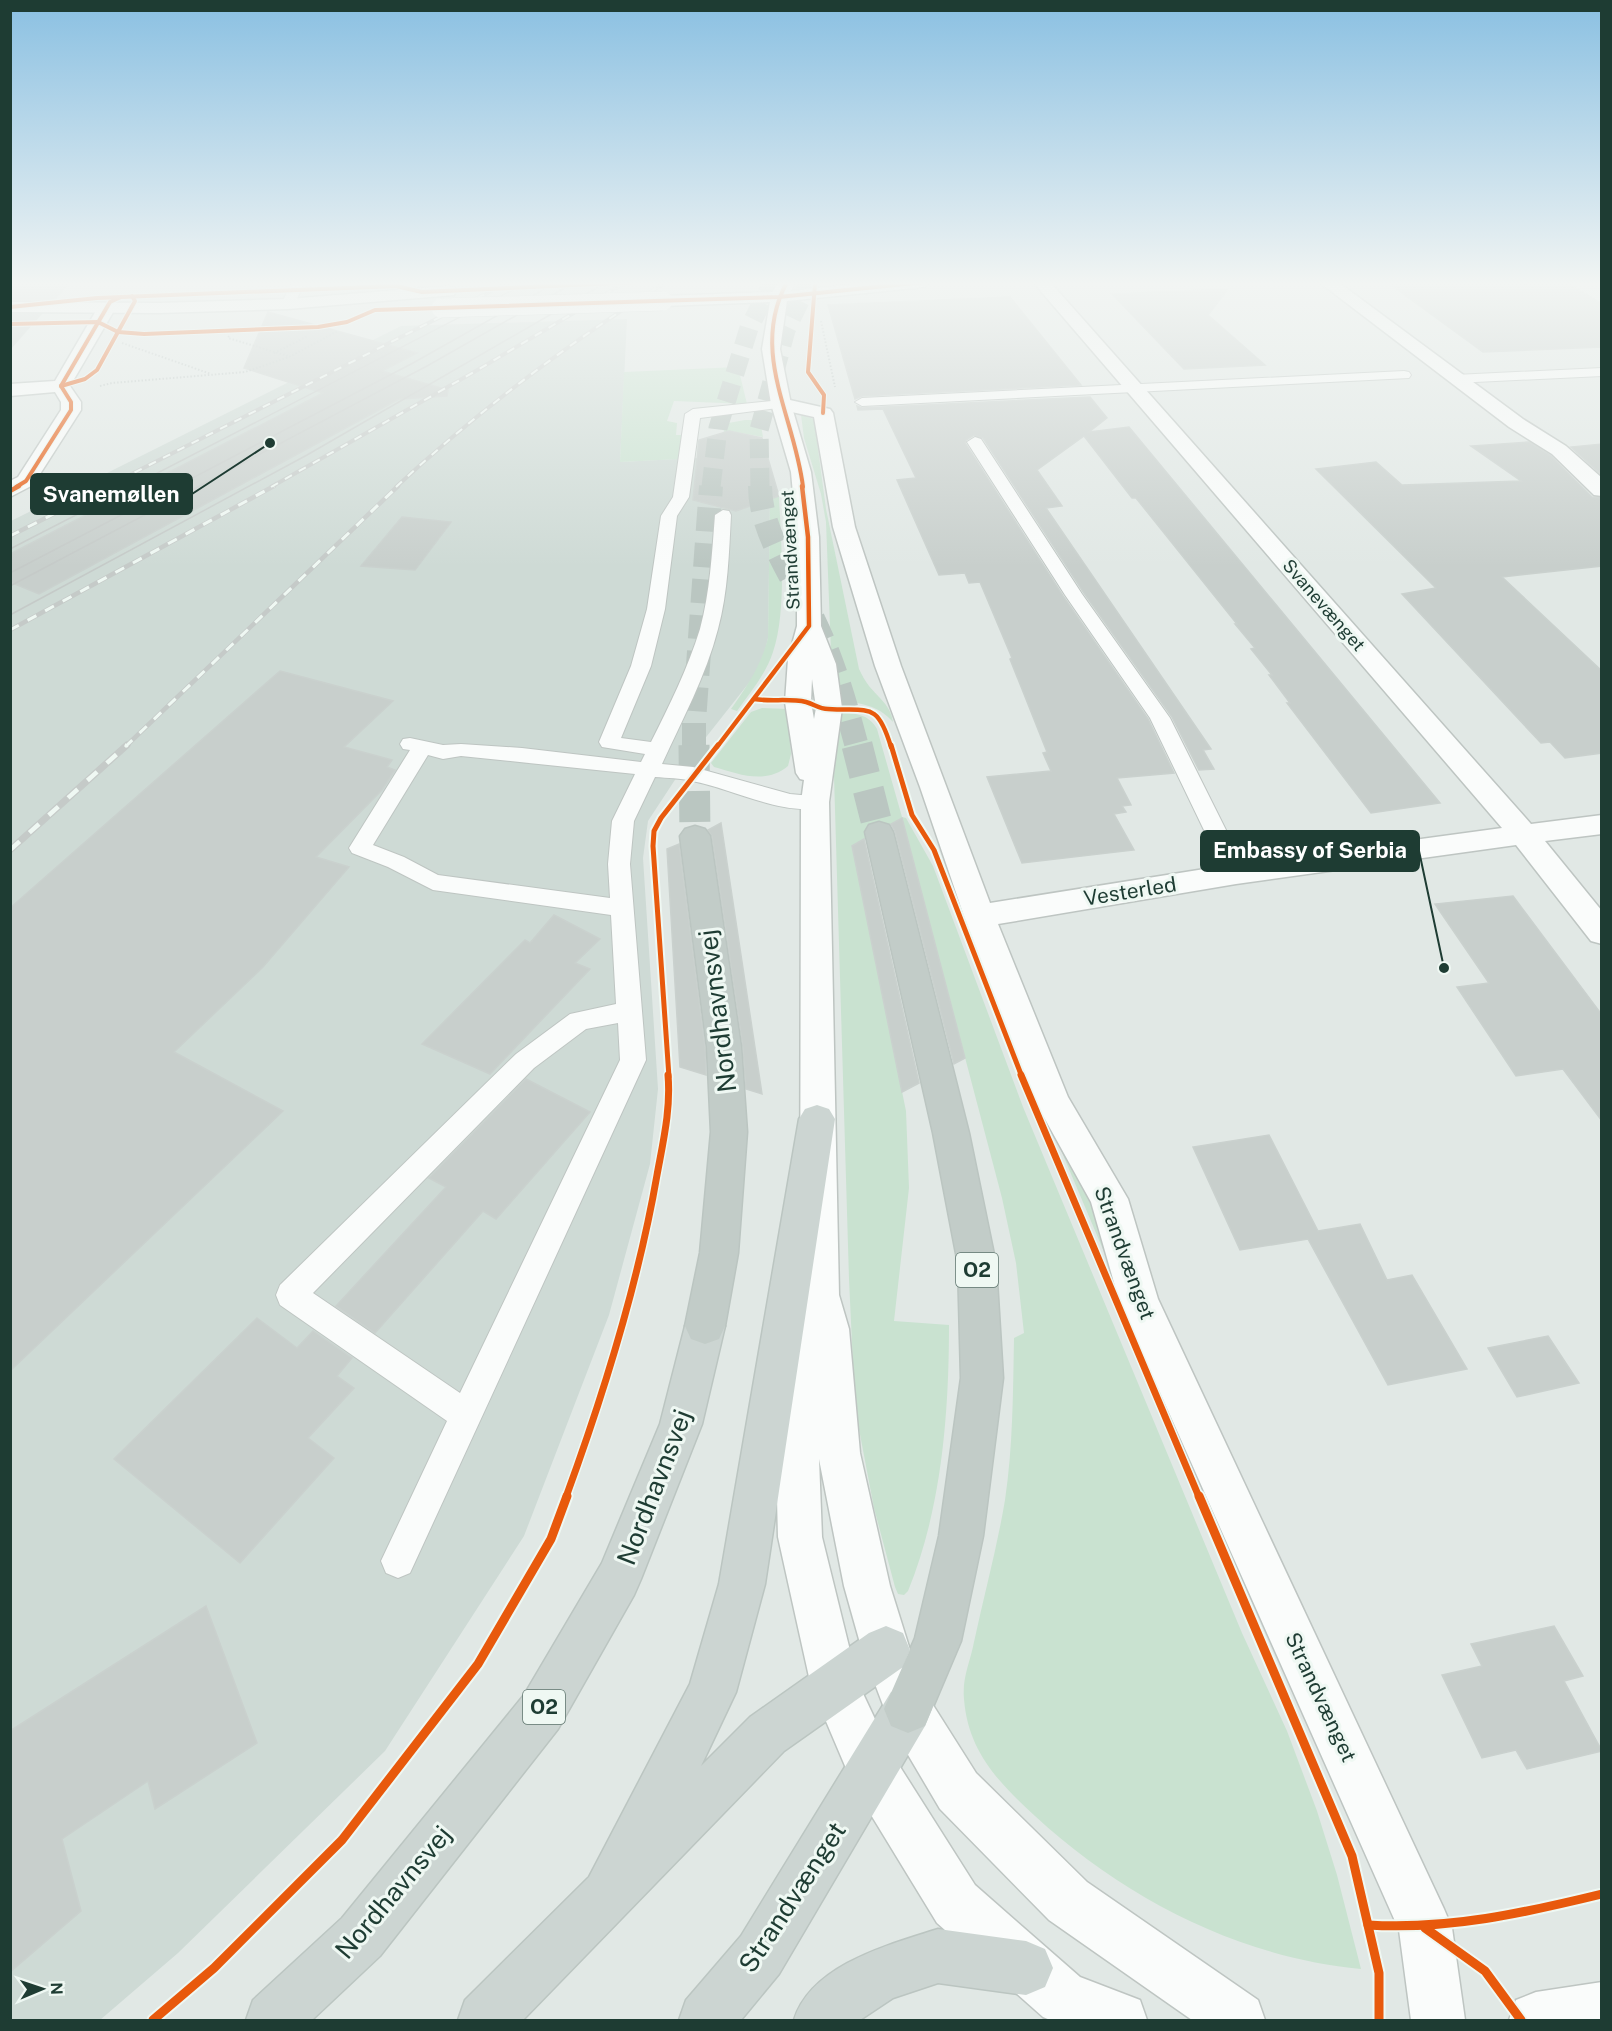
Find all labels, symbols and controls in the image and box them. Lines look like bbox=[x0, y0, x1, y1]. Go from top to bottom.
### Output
callout: Svanemøllen bbox=[31, 474, 192, 514]
text: Svanemøllen bbox=[43, 481, 179, 507]
street label: Strandvænget bbox=[776, 490, 804, 610]
street label: Svanevænget bbox=[1278, 555, 1370, 655]
callout: Embassy of Serbia bbox=[1201, 831, 1419, 871]
text: Embassy of Serbia bbox=[1213, 837, 1407, 863]
street label: Vesterled bbox=[1082, 871, 1178, 911]
street label: Nordhavnsvej bbox=[692, 928, 742, 1094]
street label: Strandvænget bbox=[1089, 1183, 1161, 1323]
road number: O2 bbox=[956, 1253, 998, 1287]
street label: Nordhavnsvej bbox=[610, 1405, 698, 1569]
street label: Strandvænget bbox=[1280, 1628, 1362, 1766]
road number: O2 bbox=[523, 1690, 565, 1724]
street label: Strandvænget bbox=[732, 1816, 852, 1978]
street label: Nordhavnsvej bbox=[328, 1819, 458, 1965]
north arrow bbox=[12, 1959, 72, 2019]
text: N bbox=[47, 1982, 66, 1995]

